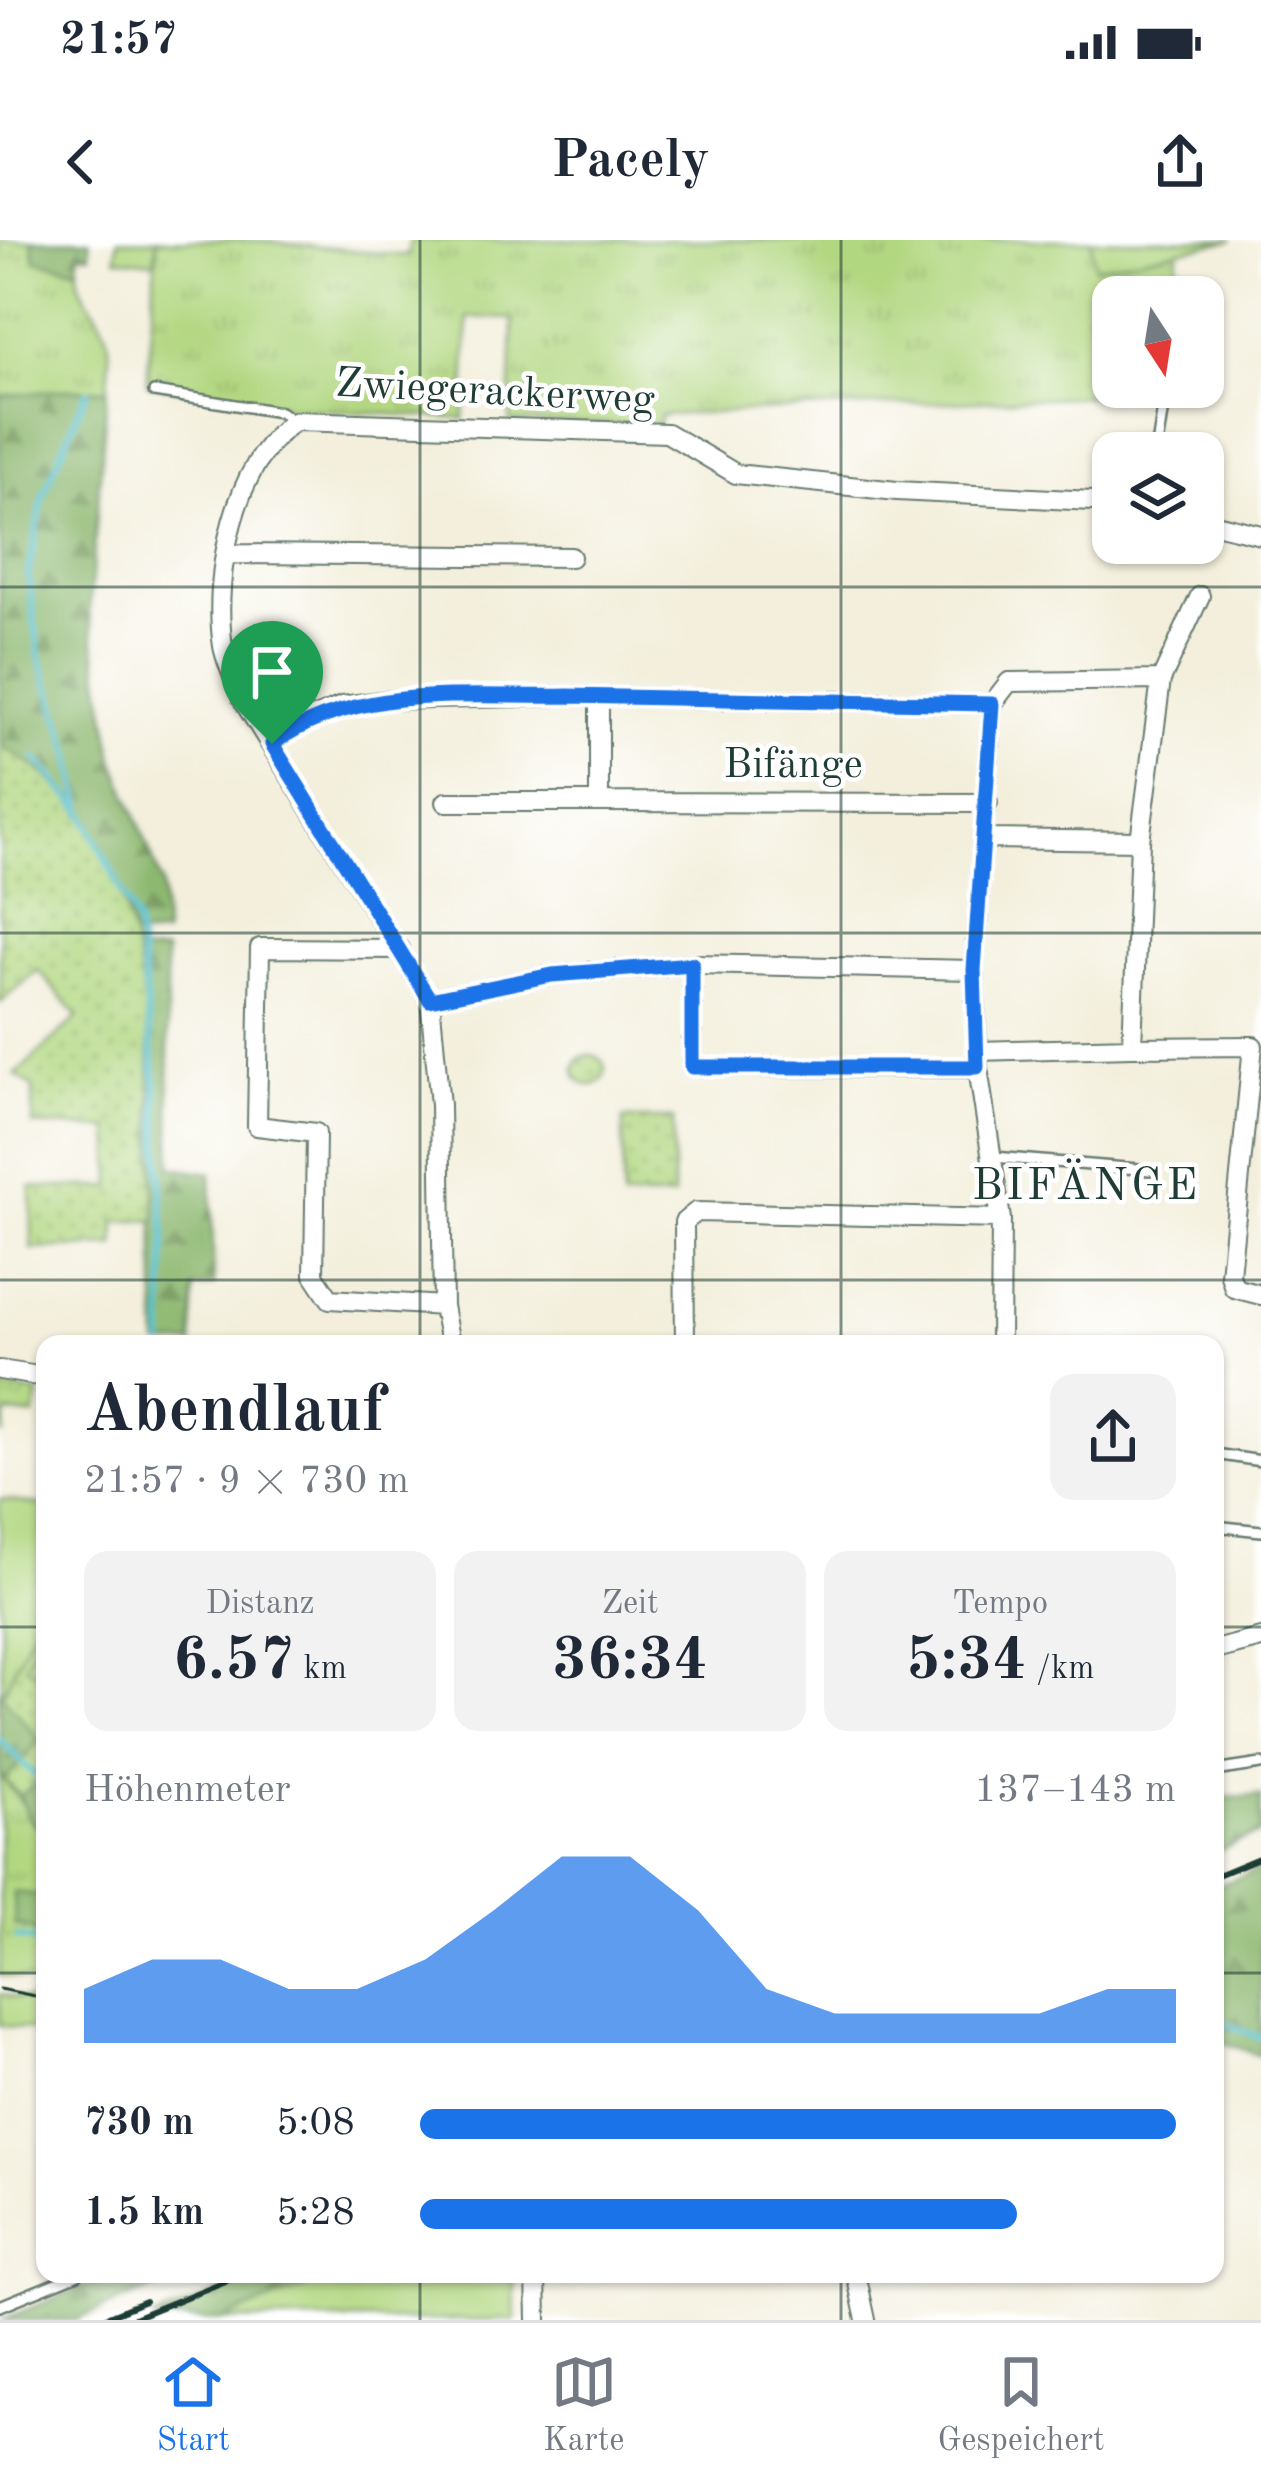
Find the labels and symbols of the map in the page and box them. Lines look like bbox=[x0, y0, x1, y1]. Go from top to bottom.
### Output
north arrow bbox=[1092, 276, 1224, 408]
street label: Zwiegerackerweg bbox=[334, 364, 656, 422]
pin bbox=[221, 621, 323, 744]
street label: Bifänge bbox=[723, 745, 863, 787]
district label: BIFÄNGE bbox=[972, 1158, 1200, 1210]

